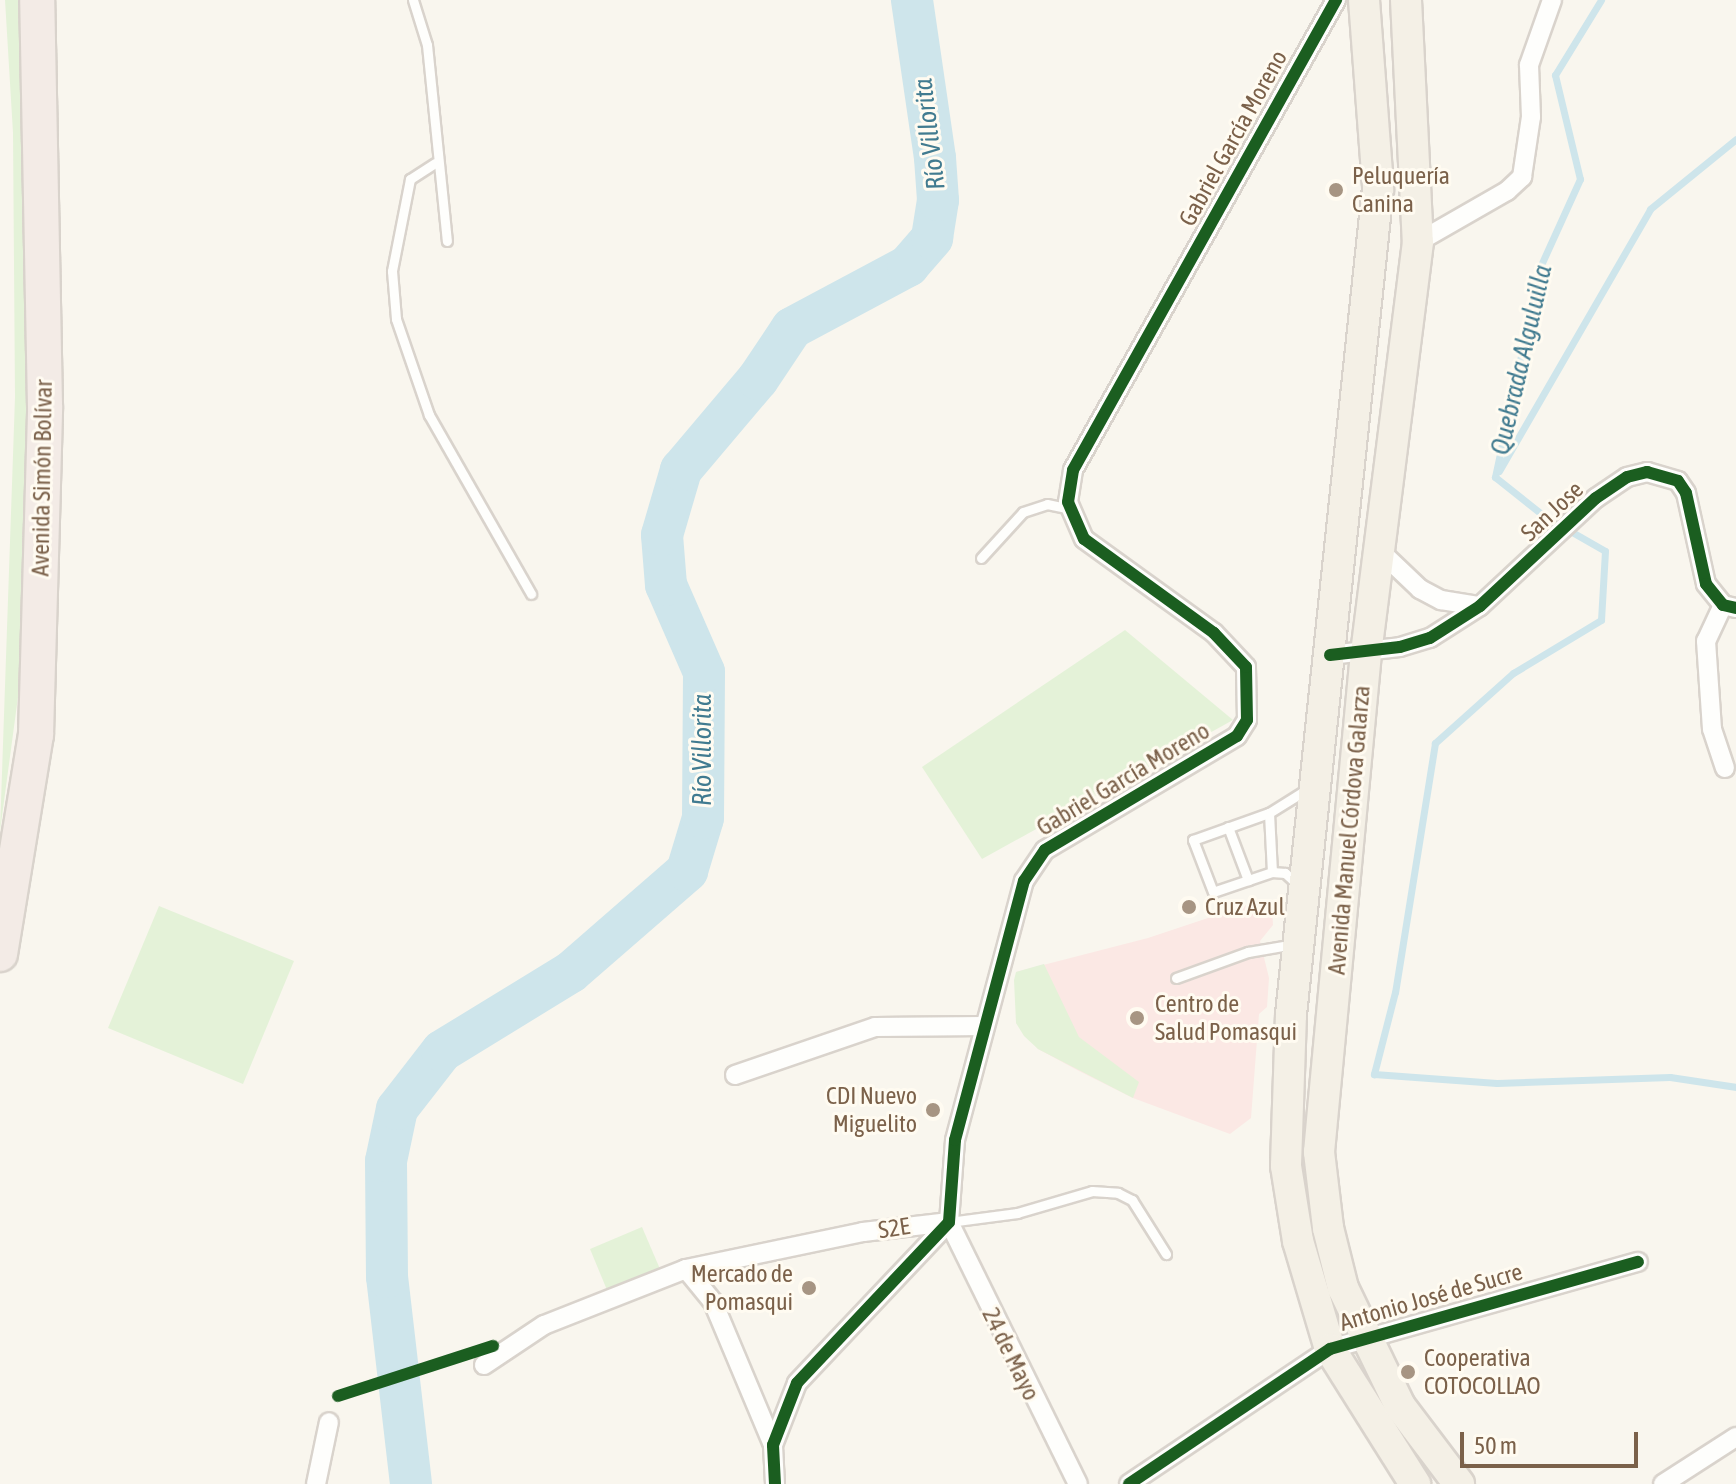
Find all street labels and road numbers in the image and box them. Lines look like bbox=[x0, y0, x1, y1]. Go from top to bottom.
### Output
street label: Gabriel García Moreno bbox=[1173, 45, 1293, 231]
street label: Avenida Simón Bolívar bbox=[26, 379, 58, 577]
street label: San Jose bbox=[1515, 475, 1589, 547]
street label: Avenida Manuel Córdova Galarza bbox=[1322, 684, 1376, 976]
street label: Gabriel García Moreno bbox=[1031, 716, 1215, 842]
street label: S2E bbox=[876, 1211, 912, 1245]
street label: Antonio José de Sucre bbox=[1336, 1257, 1526, 1337]
street label: 24 de Mayo bbox=[976, 1303, 1046, 1405]

